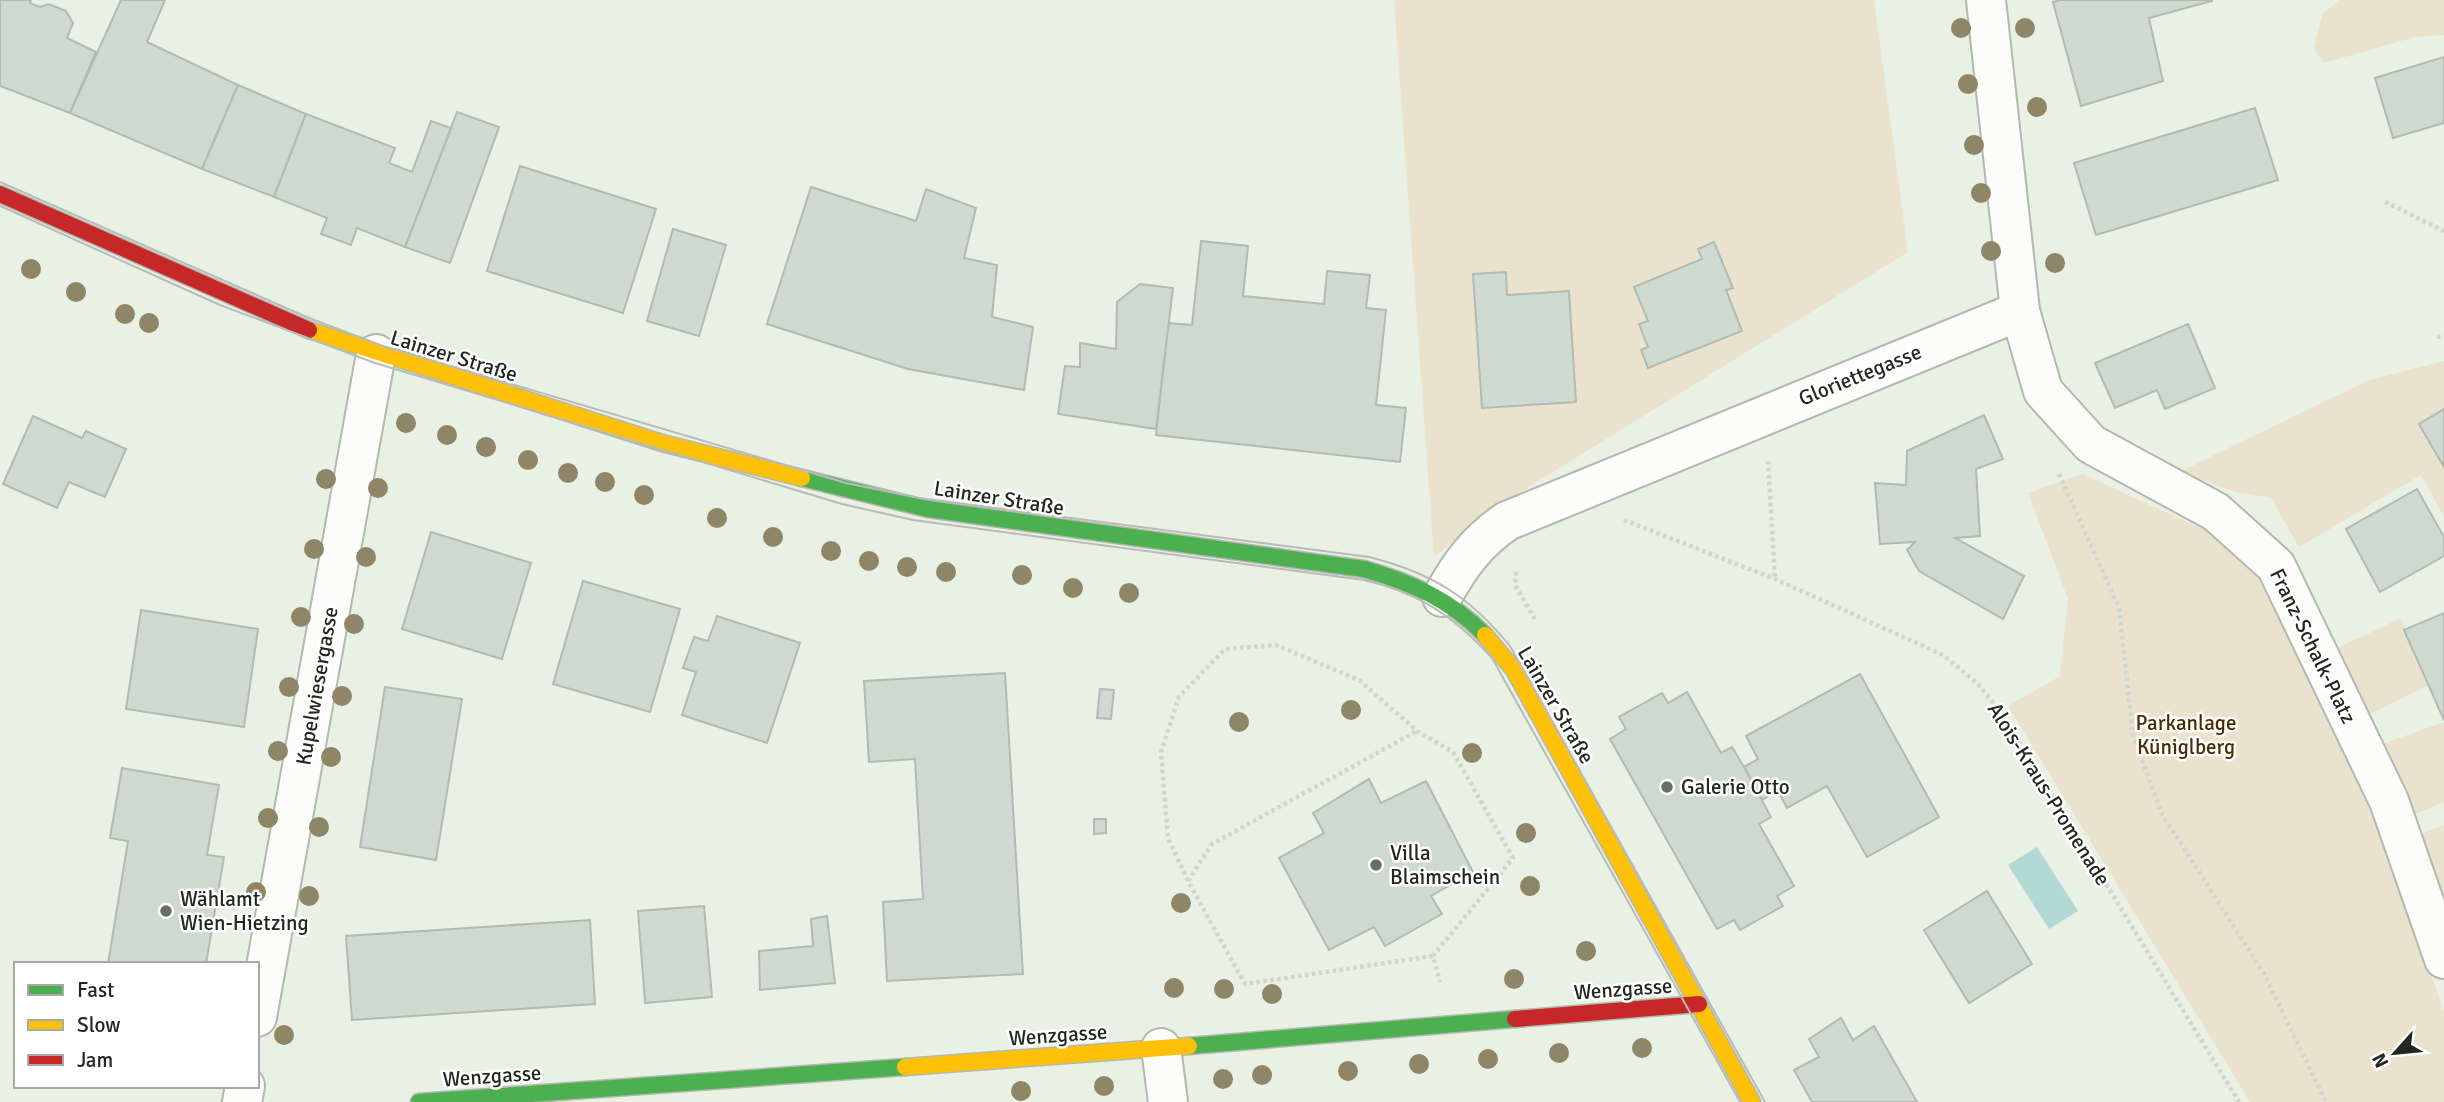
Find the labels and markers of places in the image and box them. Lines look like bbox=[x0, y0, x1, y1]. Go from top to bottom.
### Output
place label: Galerie Otto bbox=[1681, 774, 1790, 800]
marker: Galerie Otto bbox=[1659, 779, 1675, 795]
place label: Villa Blaimschein bbox=[1390, 840, 1500, 890]
marker: Villa Blaimschein bbox=[1368, 857, 1384, 873]
place label: Wählamt Wien-Hietzing bbox=[180, 886, 309, 936]
marker: Wählamt Wien-Hietzing bbox=[158, 903, 174, 919]

